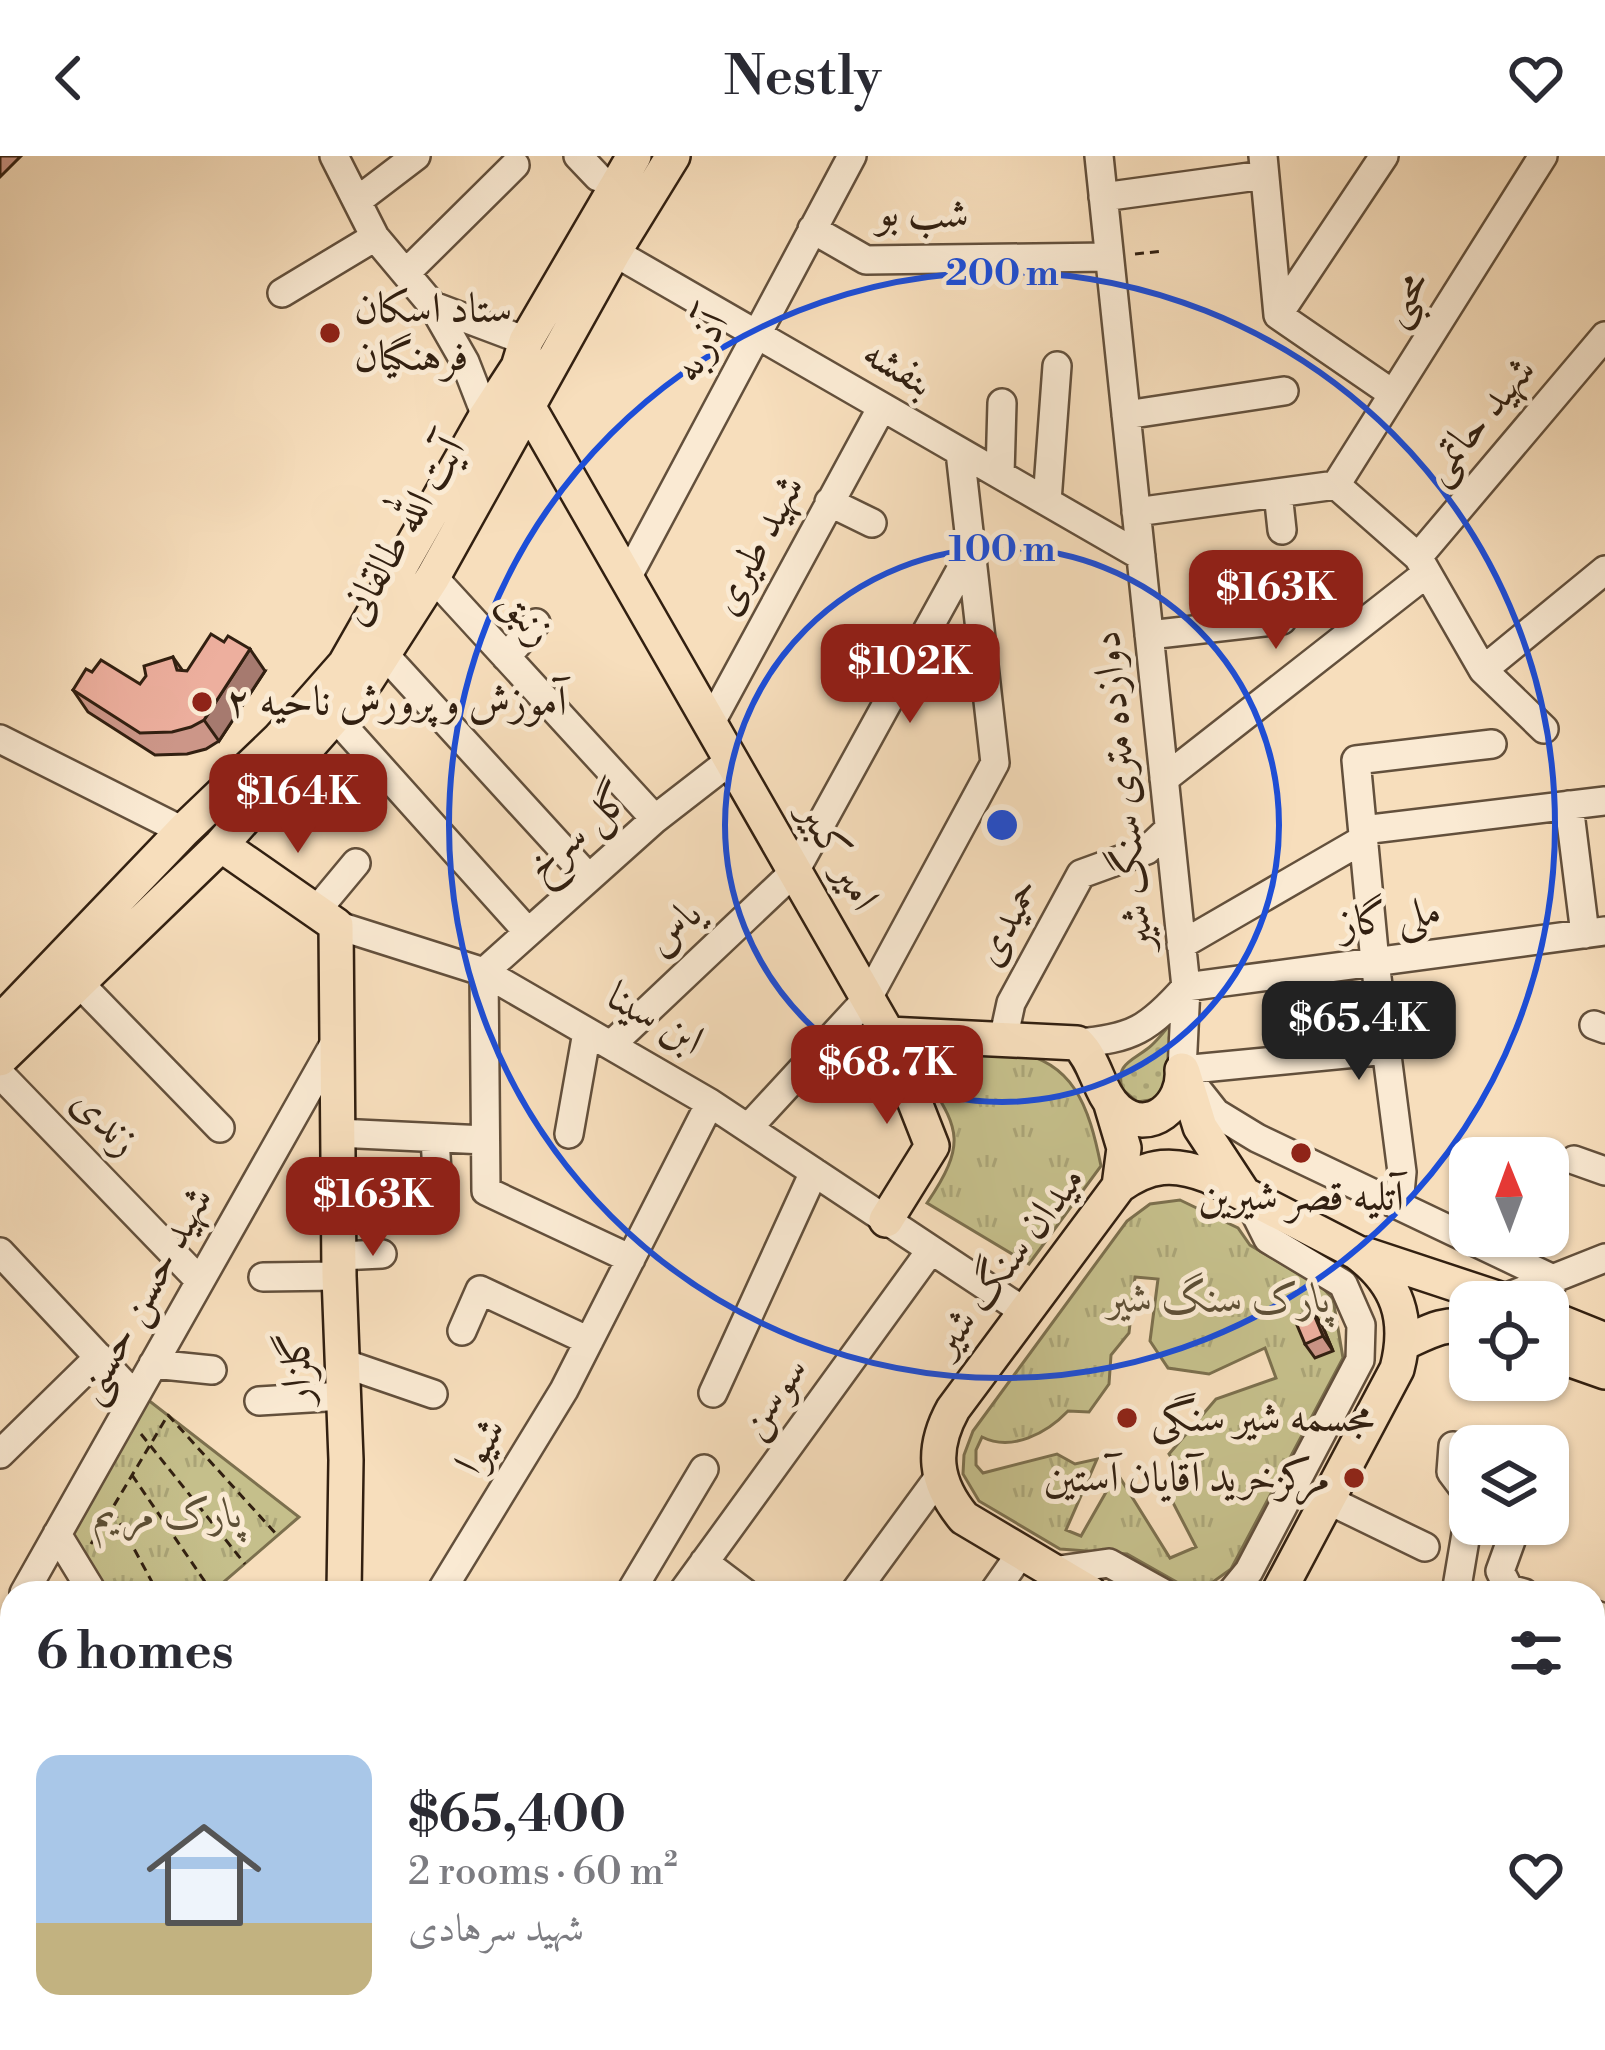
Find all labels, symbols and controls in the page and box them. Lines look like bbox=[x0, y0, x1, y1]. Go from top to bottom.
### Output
text: Nestly bbox=[724, 44, 881, 112]
icon: back bbox=[36, 45, 102, 111]
icon: heart bbox=[1503, 45, 1569, 111]
street label: شب بو bbox=[872, 186, 970, 242]
text: 200 m bbox=[945, 252, 1059, 297]
street label: محبی bbox=[1367, 260, 1446, 339]
place label: ستاد اسکان فرهنگیان bbox=[354, 283, 512, 384]
street label: آذربه bbox=[661, 299, 743, 391]
marker: ستاد اسکان فرهنگیان bbox=[317, 320, 343, 346]
street label: بنفشه bbox=[853, 327, 943, 409]
street label: شهید حاتمی bbox=[1410, 345, 1548, 495]
street label: آیت الله طالقانی bbox=[321, 420, 480, 634]
street label: شهید طیری bbox=[699, 466, 817, 624]
text: 100 m bbox=[949, 528, 1056, 573]
pin: $163K bbox=[1192, 550, 1360, 652]
text: $163K bbox=[1216, 564, 1336, 613]
street label: زنبق bbox=[486, 577, 566, 657]
pin: $102K bbox=[826, 624, 994, 726]
street label: دوازده متری سنگ شیر bbox=[1079, 628, 1167, 958]
text: $102K bbox=[848, 638, 972, 687]
place label: آموزش و پرورش ناحیه ۲ bbox=[226, 676, 571, 729]
marker: آموزش و پرورش ناحیه ۲ bbox=[189, 689, 215, 715]
pin: $164K bbox=[214, 754, 382, 856]
text: $164K bbox=[236, 768, 360, 817]
street label: گل سرخ bbox=[514, 771, 647, 899]
street label: امیر کبیر bbox=[784, 788, 890, 920]
centre of rings bbox=[981, 804, 1023, 846]
street label: حمیدی bbox=[962, 869, 1052, 975]
street label: ملی گاز bbox=[1332, 885, 1445, 954]
street label: یاس bbox=[634, 887, 715, 968]
street label: ابن سینا bbox=[597, 970, 713, 1068]
pin: $65.4K bbox=[1261, 981, 1457, 1083]
text: $65.4K bbox=[1289, 995, 1429, 1044]
pin: $68.7K bbox=[789, 1025, 985, 1127]
text: $68.7K bbox=[818, 1039, 956, 1088]
street label: زندی bbox=[59, 1076, 151, 1168]
north arrow bbox=[1449, 1137, 1569, 1257]
map controls bbox=[1449, 1137, 1569, 1545]
marker: آتلیه قصر شیرین bbox=[1288, 1140, 1314, 1166]
street label: میدان سنگ شیر bbox=[916, 1154, 1097, 1370]
pin: $163K bbox=[289, 1157, 457, 1259]
text: $163K bbox=[313, 1171, 433, 1220]
place label: آتلیه قصر شیرین bbox=[1198, 1171, 1408, 1224]
street label: شهید حسن حسنی bbox=[63, 1177, 226, 1413]
park label: پارک سنگ شیر bbox=[1104, 1272, 1334, 1328]
button: locate bbox=[1449, 1281, 1569, 1401]
street label: گلزار bbox=[269, 1331, 325, 1409]
street label: سوسن bbox=[726, 1346, 820, 1448]
place label: مجسمه شیر سنگی bbox=[1151, 1392, 1374, 1445]
marker: مجسمه شیر سنگی bbox=[1114, 1405, 1140, 1431]
street label: شیوا bbox=[443, 1408, 519, 1484]
button: layers bbox=[1449, 1425, 1569, 1545]
place label: مرکزخرید آقایان آستین bbox=[1044, 1452, 1330, 1506]
marker: مرکزخرید آقایان آستین bbox=[1341, 1465, 1367, 1491]
park label: پارک مریم bbox=[93, 1488, 246, 1549]
icon: filters bbox=[1503, 1620, 1569, 1686]
text: 6 homes bbox=[36, 1621, 234, 1685]
text: $65,400 bbox=[408, 1784, 626, 1848]
icon: home bbox=[132, 1803, 276, 1947]
icon: heart bbox=[1503, 1842, 1569, 1908]
text: 2 rooms · 60 m² bbox=[408, 1848, 678, 1897]
text: شهید سرهادی bbox=[408, 1905, 584, 1954]

